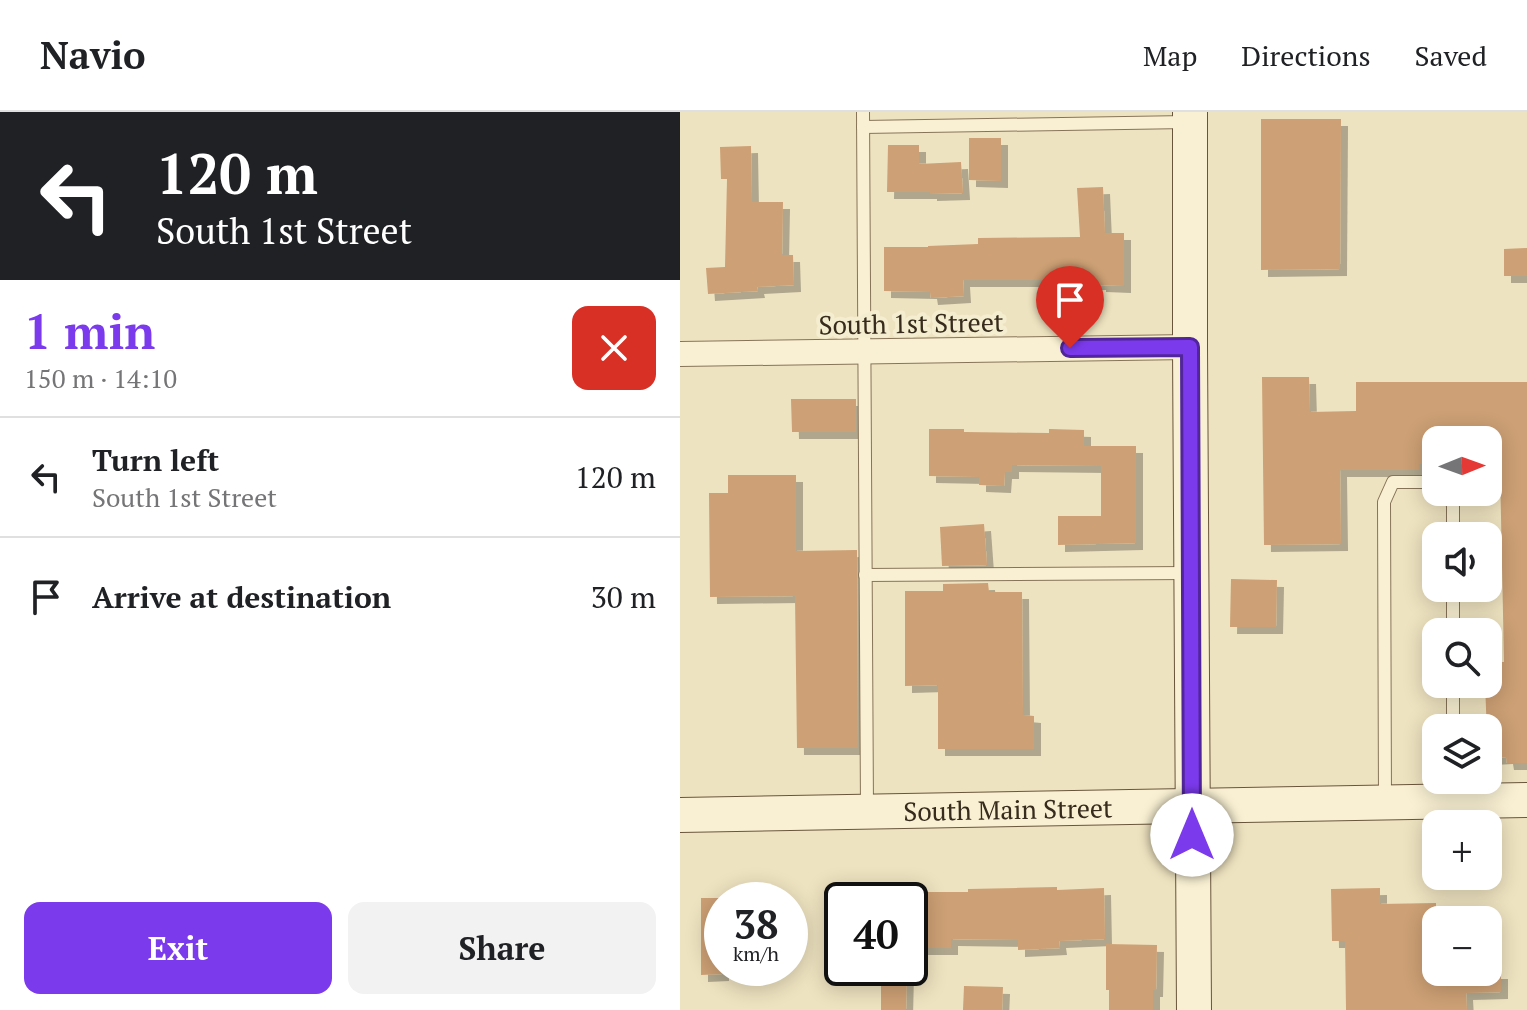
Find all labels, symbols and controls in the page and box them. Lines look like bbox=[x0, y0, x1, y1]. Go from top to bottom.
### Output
text: Navio bbox=[40, 30, 146, 80]
text: Map bbox=[1143, 37, 1197, 74]
text: Directions bbox=[1241, 37, 1371, 74]
text: Saved bbox=[1415, 37, 1487, 74]
text: 120 m bbox=[156, 136, 318, 210]
icon: left bbox=[24, 144, 128, 248]
text: South 1st Street bbox=[156, 207, 412, 254]
pin bbox=[1036, 266, 1104, 348]
icon: arrive bbox=[1048, 278, 1092, 322]
text: 1 min bbox=[24, 299, 155, 363]
street label: South 1st Street bbox=[818, 304, 1004, 342]
button: close bbox=[572, 306, 656, 390]
text: 150 m · 14:10 bbox=[24, 361, 177, 395]
north arrow bbox=[1422, 426, 1502, 506]
map controls bbox=[1422, 426, 1502, 986]
text: Turn left bbox=[92, 440, 219, 480]
icon: left bbox=[24, 455, 68, 499]
text: 120 m bbox=[575, 457, 656, 497]
text: South 1st Street bbox=[92, 480, 277, 514]
button: sound bbox=[1422, 522, 1502, 602]
icon: arrive bbox=[24, 575, 68, 619]
text: Arrive at destination bbox=[92, 577, 391, 617]
text: 30 m bbox=[591, 577, 656, 617]
button: search bbox=[1422, 618, 1502, 698]
button: layers bbox=[1422, 714, 1502, 794]
street label: South Main Street bbox=[903, 790, 1113, 828]
position arrow bbox=[1150, 793, 1234, 877]
button: + bbox=[1422, 810, 1502, 890]
speed limit sign: 40 bbox=[824, 882, 928, 986]
text: 38 bbox=[733, 897, 779, 950]
button: Exit bbox=[24, 902, 332, 994]
button: Share bbox=[348, 902, 656, 994]
button: − bbox=[1422, 906, 1502, 986]
text: km/h bbox=[733, 940, 779, 967]

